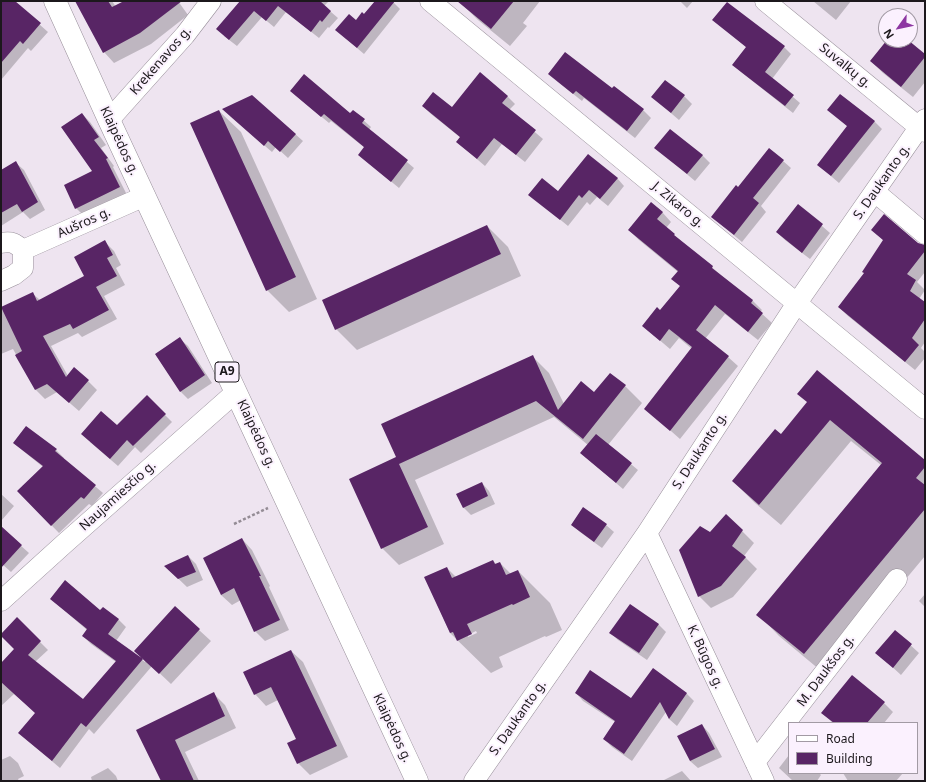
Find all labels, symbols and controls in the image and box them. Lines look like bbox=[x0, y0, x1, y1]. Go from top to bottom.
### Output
north arrow bbox=[878, 8, 918, 48]
street label: Krekenavos g. bbox=[127, 24, 195, 98]
text: N bbox=[880, 26, 897, 42]
street label: Suvalkų g. bbox=[816, 40, 874, 92]
street label: Klaipėdos g. bbox=[96, 104, 142, 178]
street label: S. Daukanto g. bbox=[850, 141, 914, 223]
street label: J. Zikaro g. bbox=[649, 179, 707, 231]
street label: Aušros g. bbox=[55, 204, 113, 242]
road number: A9 bbox=[215, 362, 239, 382]
street label: Klaipėdos g. bbox=[233, 397, 279, 471]
street label: S. Daukanto g. bbox=[669, 410, 731, 492]
street label: Naujamiesčio g. bbox=[77, 458, 159, 534]
street label: K. Būgos g. bbox=[683, 623, 727, 691]
street label: M. Daukšos g. bbox=[794, 632, 858, 710]
street label: S. Daukanto g. bbox=[486, 677, 550, 759]
street label: Klaipėdos g. bbox=[369, 691, 415, 765]
legend bbox=[788, 722, 918, 774]
text: Road bbox=[826, 730, 855, 747]
text: Building bbox=[826, 750, 873, 767]

